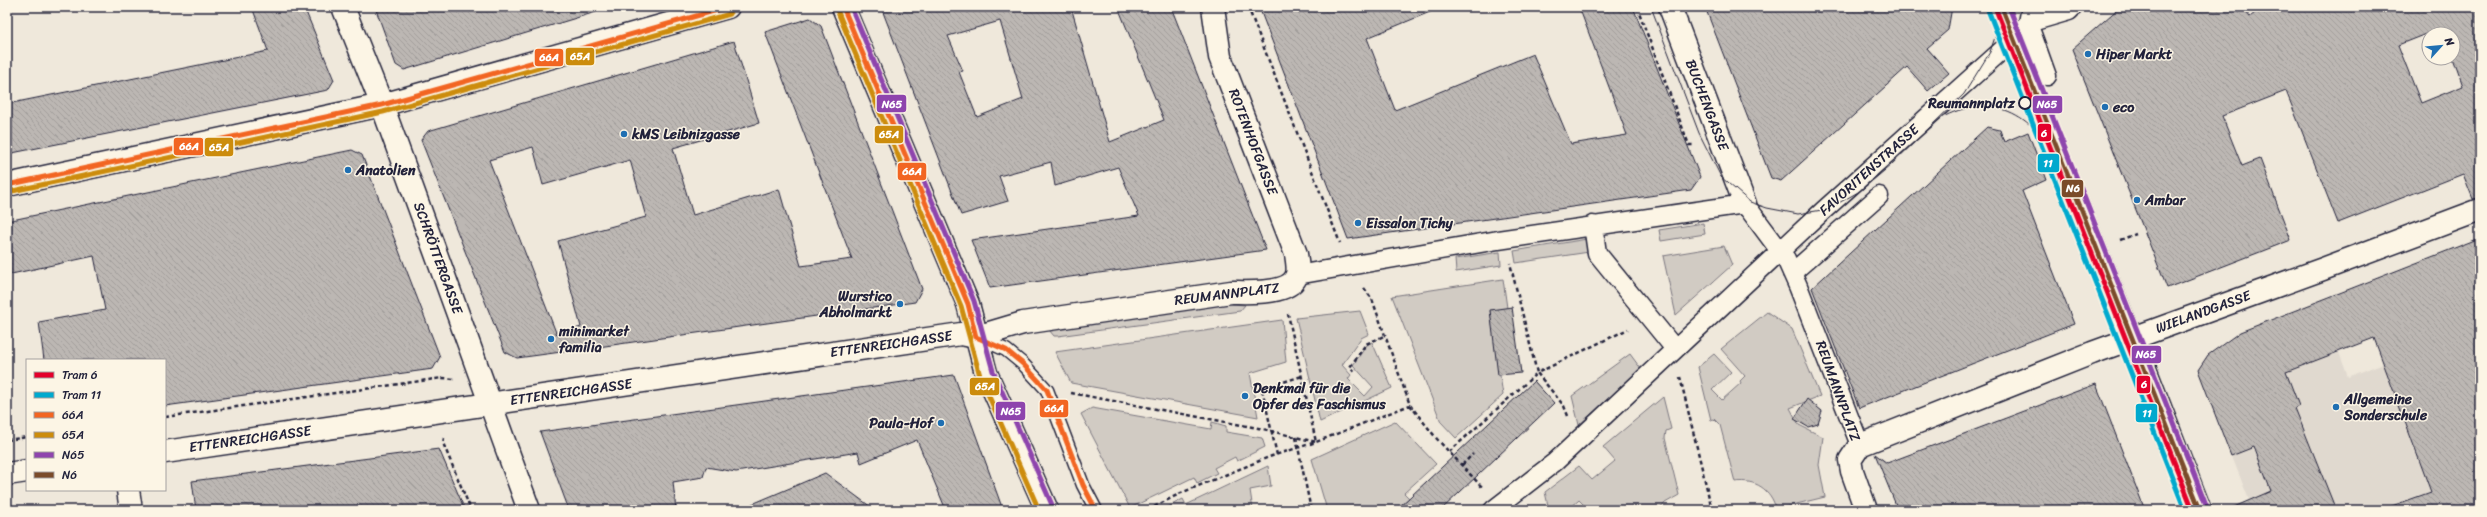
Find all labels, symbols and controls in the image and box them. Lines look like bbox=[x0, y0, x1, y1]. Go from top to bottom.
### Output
north arrow bbox=[2421, 26, 2461, 66]
text: N bbox=[2439, 33, 2460, 50]
place label: Hiper Markt bbox=[2095, 42, 2173, 67]
line badge: 65A bbox=[565, 47, 595, 66]
text: 65A bbox=[569, 47, 590, 66]
line badge: 66A bbox=[534, 48, 564, 67]
text: 66A bbox=[538, 48, 559, 67]
marker: Hiper Markt bbox=[2083, 49, 2093, 59]
street label: BUCHENGASSE bbox=[1678, 56, 1736, 155]
street label: ROTENHOFGASSE bbox=[1221, 85, 1285, 200]
place label: Reumannplatz bbox=[1927, 91, 2016, 116]
line badge: N65 bbox=[876, 94, 907, 113]
text: N65 bbox=[881, 95, 903, 114]
line badge: N65 bbox=[2032, 95, 2063, 114]
text: N65 bbox=[2036, 95, 2058, 114]
place label: eco bbox=[2112, 95, 2135, 120]
marker: Reumannplatz bbox=[2018, 96, 2032, 110]
marker: eco bbox=[2100, 102, 2110, 112]
street label: FAVORITENSTRASSE bbox=[1813, 117, 1926, 222]
place label: kMS Leibnizgasse bbox=[631, 122, 741, 147]
line badge: 6 bbox=[2037, 123, 2052, 142]
text: 6 bbox=[2040, 124, 2047, 143]
line badge: 65A bbox=[874, 125, 904, 144]
text: 65A bbox=[878, 125, 899, 144]
marker: kMS Leibnizgasse bbox=[619, 129, 629, 139]
line badge: 66A bbox=[173, 137, 204, 156]
text: 66A bbox=[178, 137, 199, 156]
line badge: 65A bbox=[204, 137, 234, 157]
text: 65A bbox=[208, 138, 229, 157]
line badge: 11 bbox=[2037, 153, 2060, 173]
text: 11 bbox=[2043, 154, 2053, 173]
place label: Anatolien bbox=[355, 158, 416, 183]
line badge: 66A bbox=[897, 162, 927, 181]
text: 66A bbox=[901, 162, 922, 181]
marker: Anatolien bbox=[343, 165, 353, 175]
line badge: N6 bbox=[2061, 179, 2084, 198]
text: N6 bbox=[2065, 179, 2080, 198]
place label: Ambar bbox=[2144, 188, 2186, 213]
marker: Ambar bbox=[2132, 195, 2142, 205]
street label: SCHRÖTTERGASSE bbox=[406, 199, 470, 319]
place label: Eissalon Tichy bbox=[1366, 211, 1454, 236]
marker: Eissalon Tichy bbox=[1353, 218, 1363, 228]
street label: REUMANNPLATZ bbox=[1173, 275, 1281, 313]
street label: WIELANDGASSE bbox=[2152, 283, 2255, 341]
place label: Wurstico Abholmarkt bbox=[819, 284, 893, 325]
marker: Wurstico Abholmarkt bbox=[895, 299, 905, 309]
place label: minimarket familia bbox=[558, 319, 630, 360]
street label: ETTENREICHGASSE bbox=[828, 323, 955, 365]
marker: minimarket familia bbox=[546, 334, 556, 344]
street label: REUMANNPLATZ bbox=[1808, 337, 1868, 445]
line badge: N65 bbox=[2131, 345, 2162, 364]
text: N65 bbox=[2135, 345, 2157, 364]
legend bbox=[26, 359, 166, 491]
text: Tram 6 bbox=[62, 364, 98, 386]
street label: ETTENREICHGASSE bbox=[508, 371, 635, 413]
line badge: 6 bbox=[2136, 375, 2151, 394]
text: 6 bbox=[2140, 375, 2147, 394]
place label: Denkmal für die Opfer des Faschismus bbox=[1252, 376, 1386, 417]
line badge: 65A bbox=[969, 377, 1000, 396]
text: 65A bbox=[974, 377, 995, 396]
text: Tram 11 bbox=[62, 384, 101, 406]
place label: Allgemeine Sonderschule bbox=[2343, 387, 2428, 428]
marker: Denkmal für die Opfer des Faschismus bbox=[1240, 391, 1250, 401]
line badge: 66A bbox=[1039, 399, 1069, 418]
text: 66A bbox=[1043, 399, 1064, 418]
line badge: N65 bbox=[995, 401, 1026, 421]
text: N65 bbox=[1000, 402, 1022, 421]
marker: Allgemeine Sonderschule bbox=[2331, 402, 2341, 412]
line badge: 11 bbox=[2135, 403, 2158, 423]
text: 66A bbox=[62, 404, 84, 426]
text: 11 bbox=[2142, 404, 2152, 423]
place label: Paula-Hof bbox=[869, 411, 935, 436]
street label: ETTENREICHGASSE bbox=[187, 418, 314, 460]
marker: Paula-Hof bbox=[936, 418, 946, 428]
text: 65A bbox=[62, 424, 84, 446]
text: N65 bbox=[62, 444, 84, 466]
text: N6 bbox=[62, 464, 77, 486]

